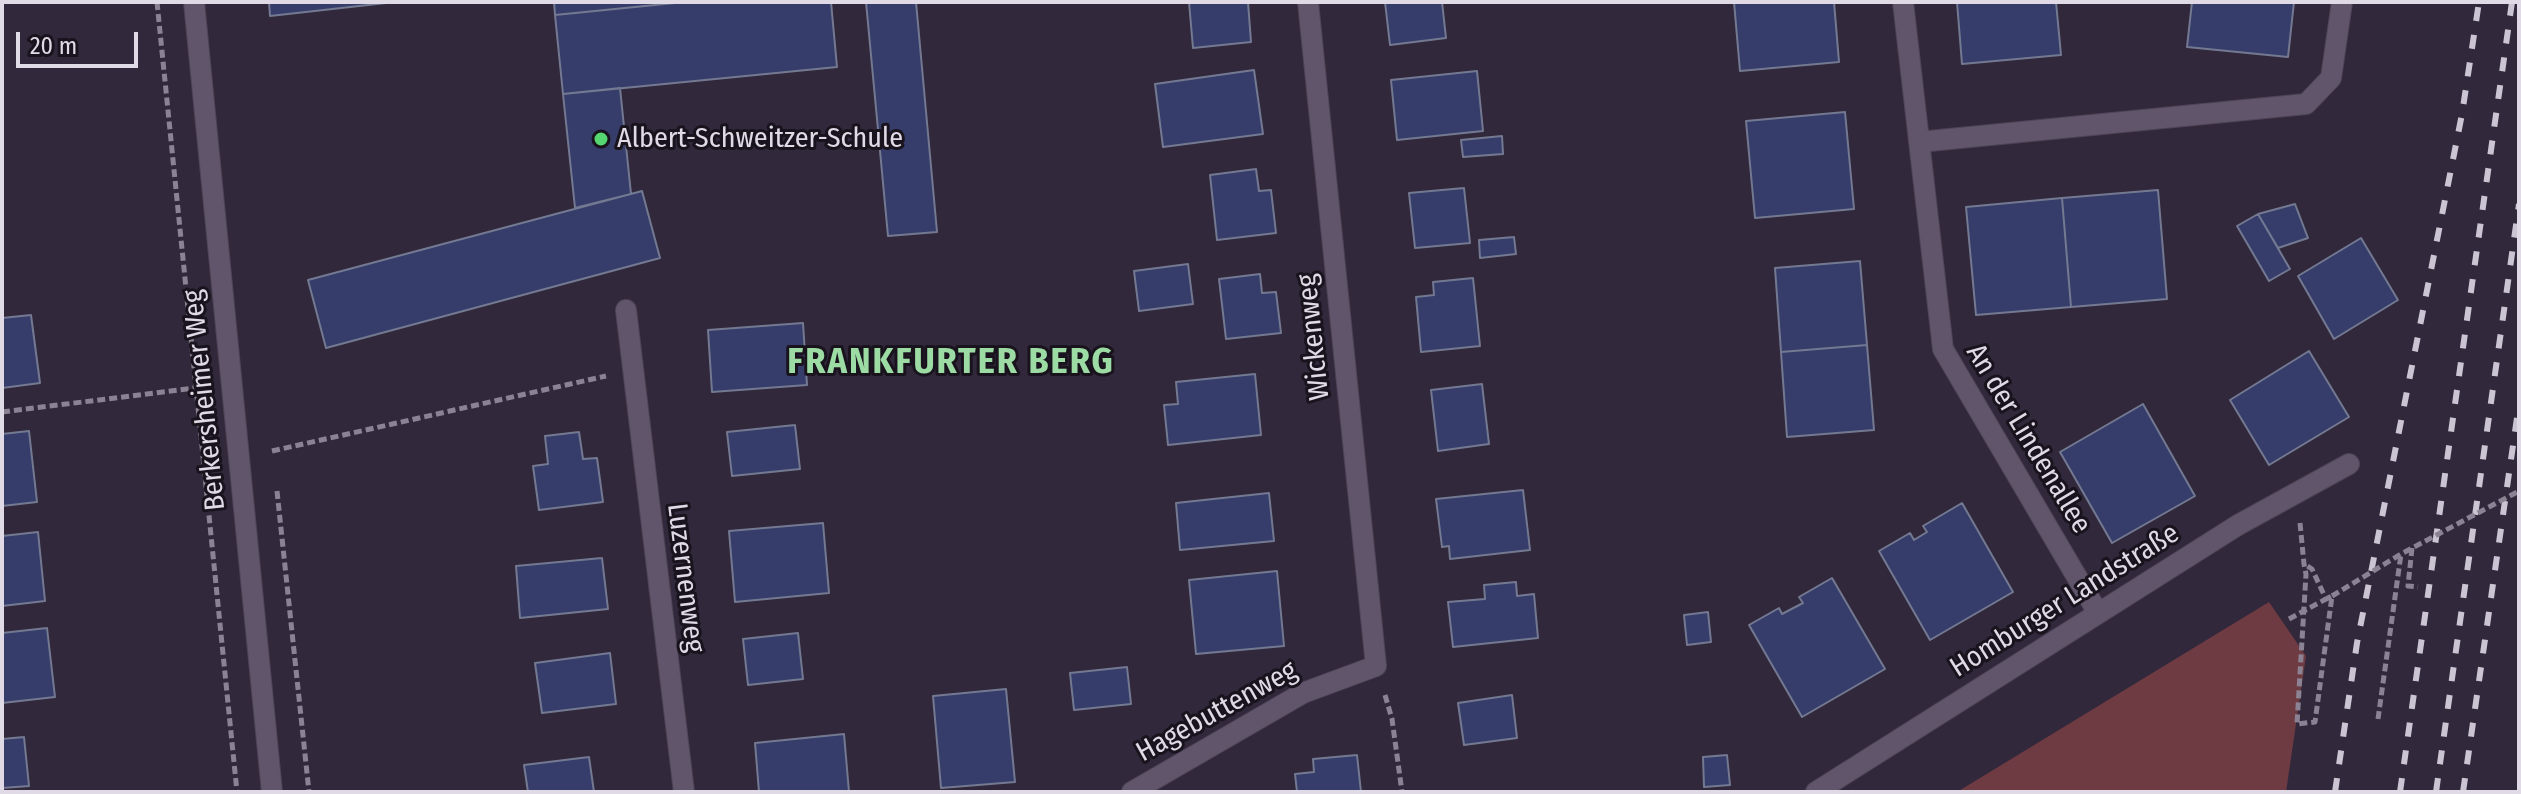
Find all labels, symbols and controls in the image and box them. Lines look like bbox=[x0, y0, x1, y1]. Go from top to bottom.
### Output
scale bar bbox=[20, 16, 142, 66]
text: 20 m bbox=[30, 32, 77, 60]
place label: Albert-Schweitzer-Schule bbox=[617, 122, 903, 156]
marker: Albert-Schweitzer-Schule bbox=[592, 130, 610, 148]
street label: Wickenweg bbox=[1291, 272, 1337, 402]
street label: Berkersheimer Weg bbox=[177, 288, 233, 512]
street label: An der Lindenallee bbox=[1958, 338, 2098, 540]
district label: FRANKFURTER BERG bbox=[787, 341, 1115, 385]
street label: Luzernenweg bbox=[659, 502, 711, 654]
street label: Homburger Landstraße bbox=[1944, 517, 2186, 685]
street label: Hagebuttenweg bbox=[1131, 654, 1303, 770]

